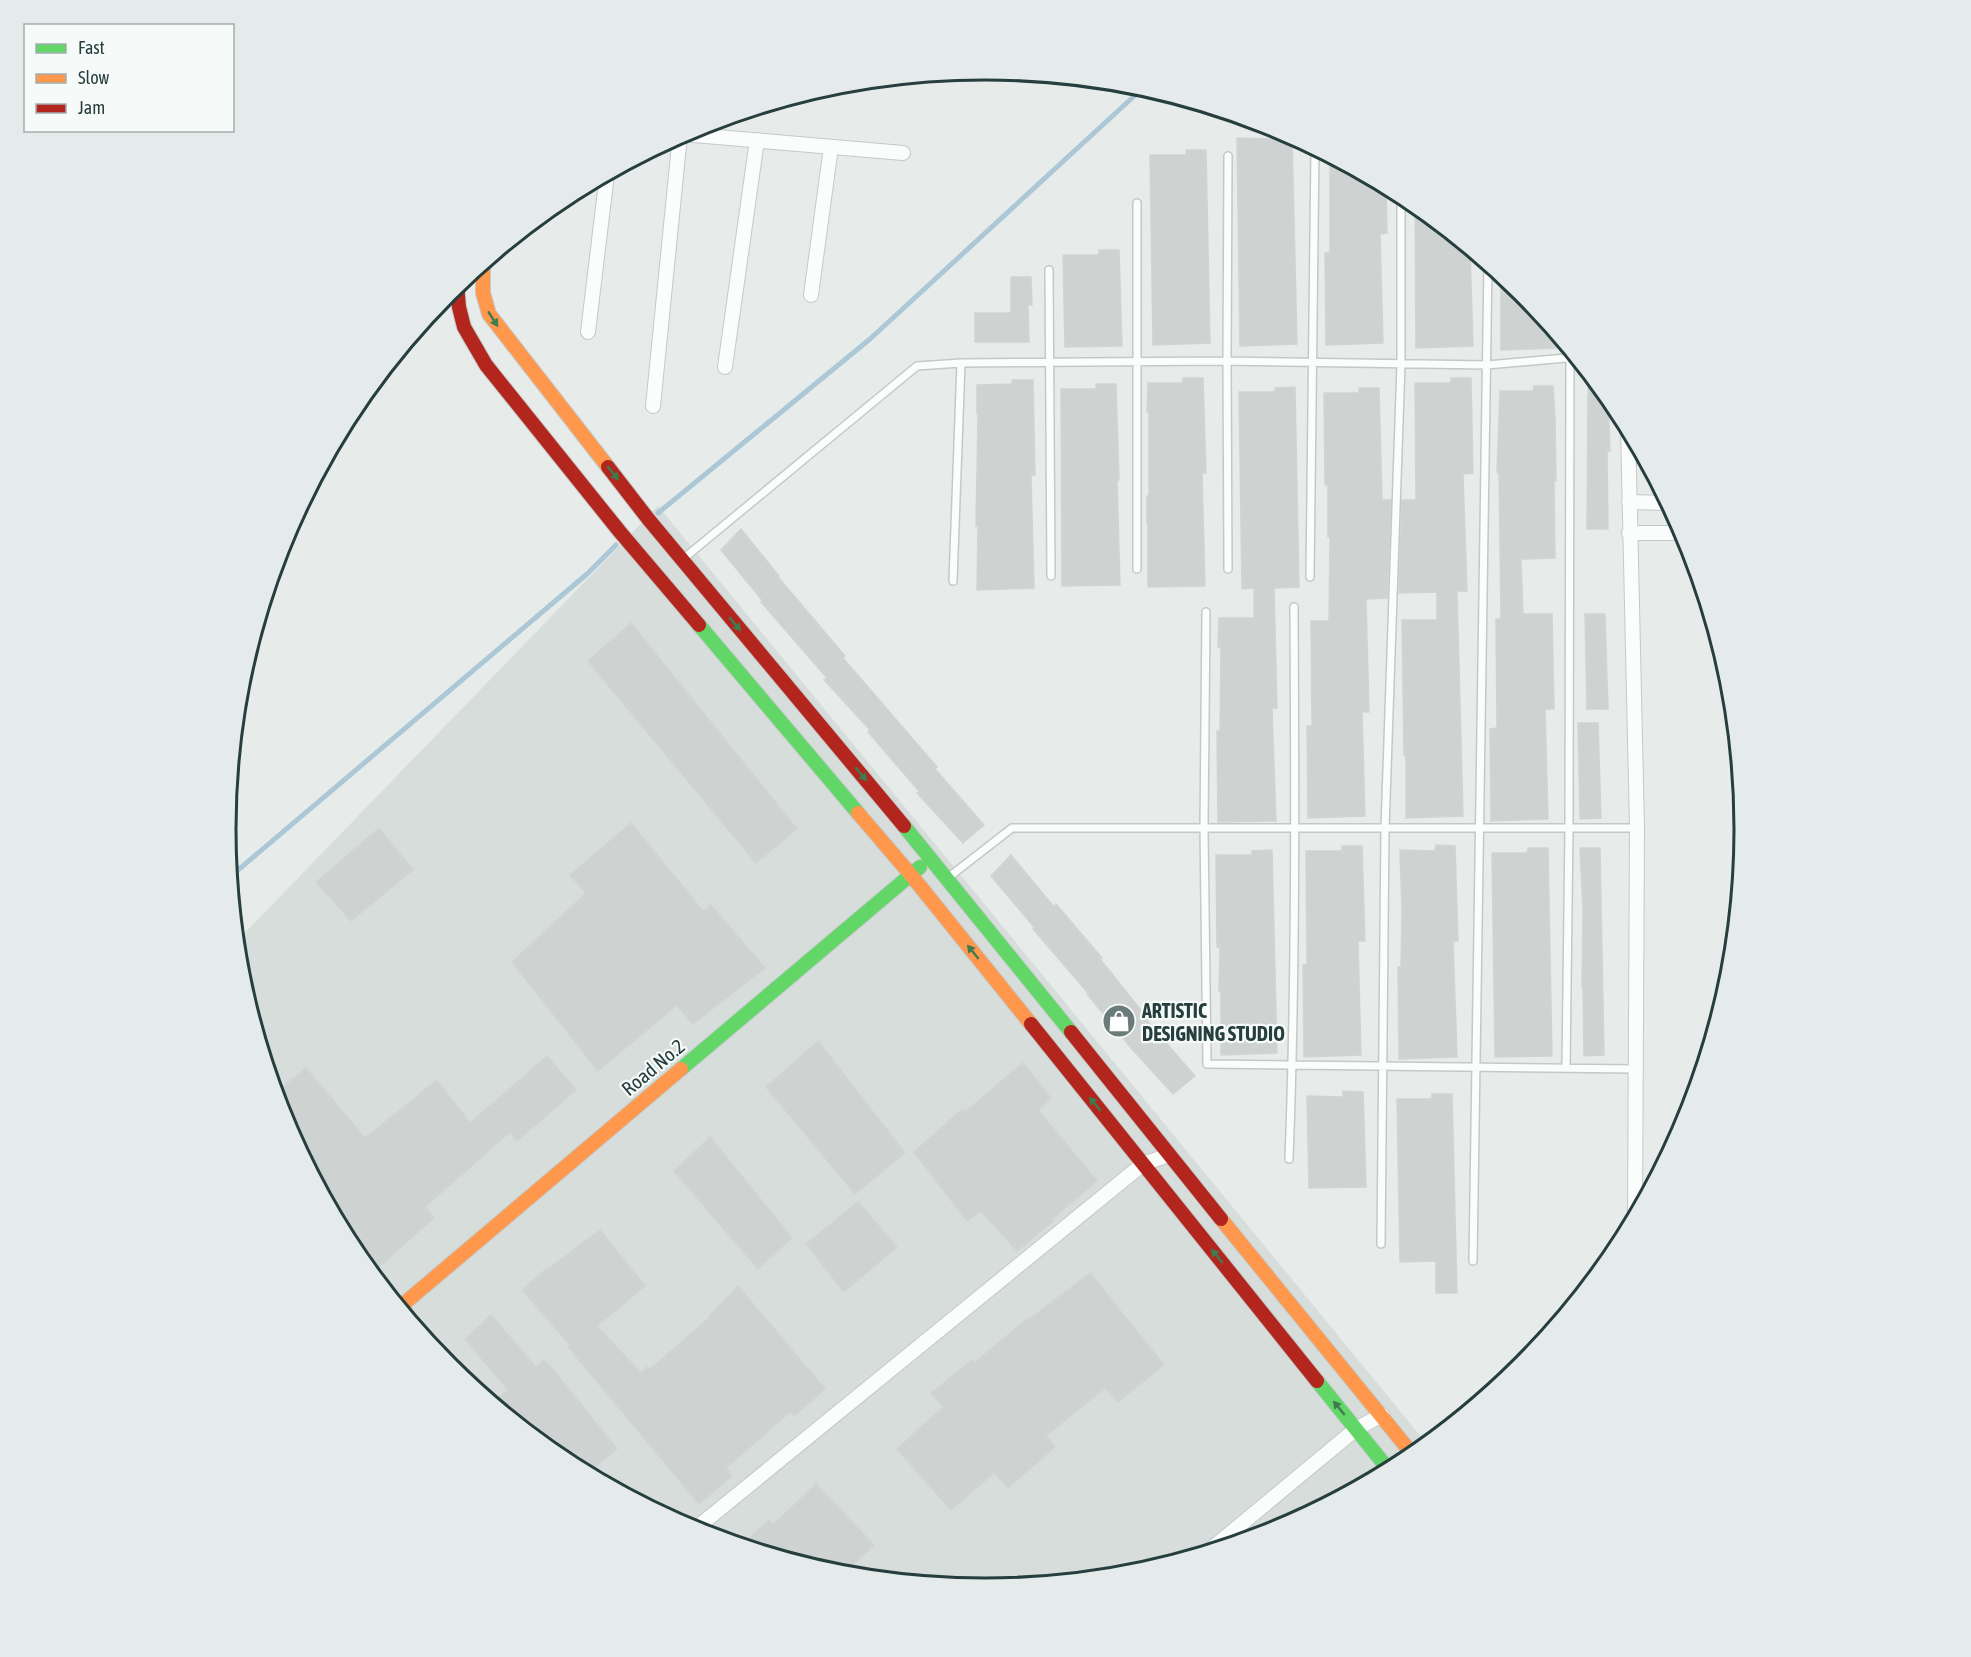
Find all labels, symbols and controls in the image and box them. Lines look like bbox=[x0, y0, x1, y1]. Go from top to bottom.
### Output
legend bbox=[24, 24, 234, 132]
text: Fast bbox=[78, 37, 105, 58]
text: Slow bbox=[78, 67, 109, 88]
text: Jam bbox=[78, 97, 105, 118]
one-way arrow bbox=[487, 310, 499, 326]
one-way arrow bbox=[606, 465, 619, 481]
one-way arrow bbox=[729, 616, 742, 632]
one-way arrow bbox=[854, 766, 867, 782]
one-way arrow bbox=[966, 944, 979, 960]
place label: ARTISTIC DESIGNING STUDIO bbox=[1141, 999, 1285, 1045]
shop icon: ARTISTIC DESIGNING STUDIO bbox=[1101, 1003, 1137, 1039]
street label: Road No.2 bbox=[617, 1034, 689, 1100]
one-way arrow bbox=[1088, 1096, 1101, 1112]
one-way arrow bbox=[1211, 1249, 1224, 1264]
one-way arrow bbox=[1333, 1400, 1346, 1416]

